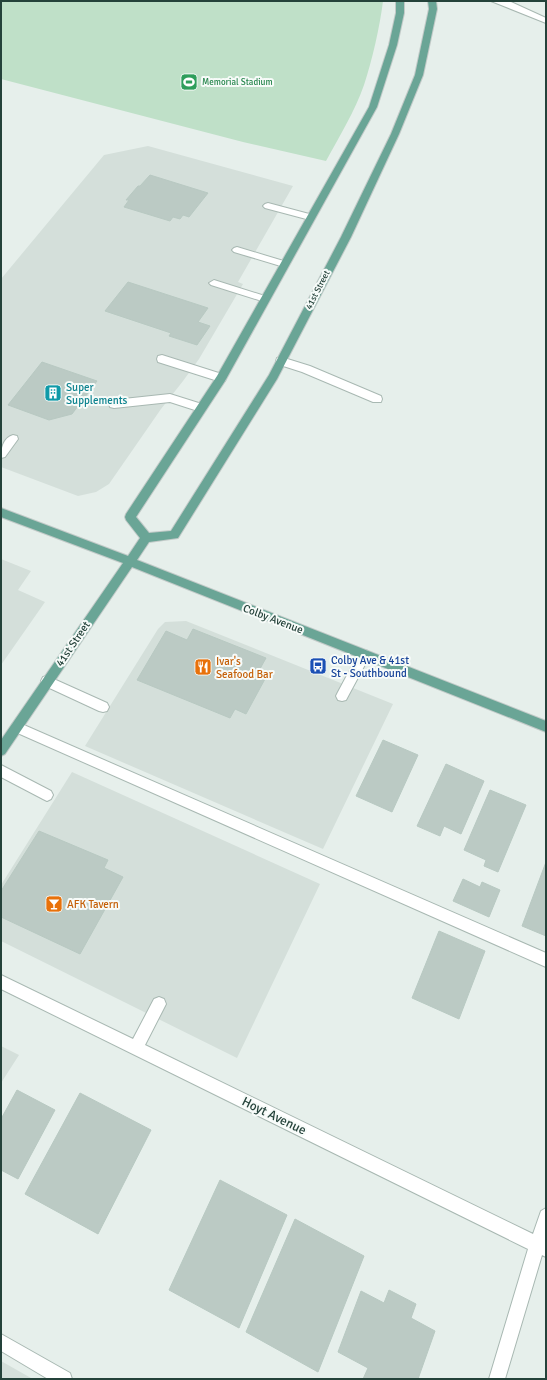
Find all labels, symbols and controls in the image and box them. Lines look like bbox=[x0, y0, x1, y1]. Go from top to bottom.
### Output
sports icon: Memorial Stadium bbox=[179, 72, 199, 92]
place label: Memorial Stadium bbox=[202, 77, 273, 88]
street label: 41st Street bbox=[304, 269, 332, 311]
place label: Super Supplements bbox=[66, 381, 128, 407]
building icon: Super Supplements bbox=[43, 383, 63, 403]
street label: Colby Avenue bbox=[241, 602, 305, 636]
street label: 41st Street bbox=[53, 619, 93, 669]
place label: Colby Ave & 41st St - Southbound bbox=[331, 654, 409, 680]
place label: Ivar's Seafood Bar bbox=[216, 655, 273, 681]
bus stop icon: Colby Ave & 41st St - Southbound bbox=[308, 656, 328, 676]
restaurant icon: Ivar's Seafood Bar bbox=[193, 657, 213, 677]
bar icon: AFK Tavern bbox=[44, 894, 64, 914]
place label: AFK Tavern bbox=[67, 898, 119, 911]
street label: Hoyt Avenue bbox=[239, 1094, 309, 1138]

